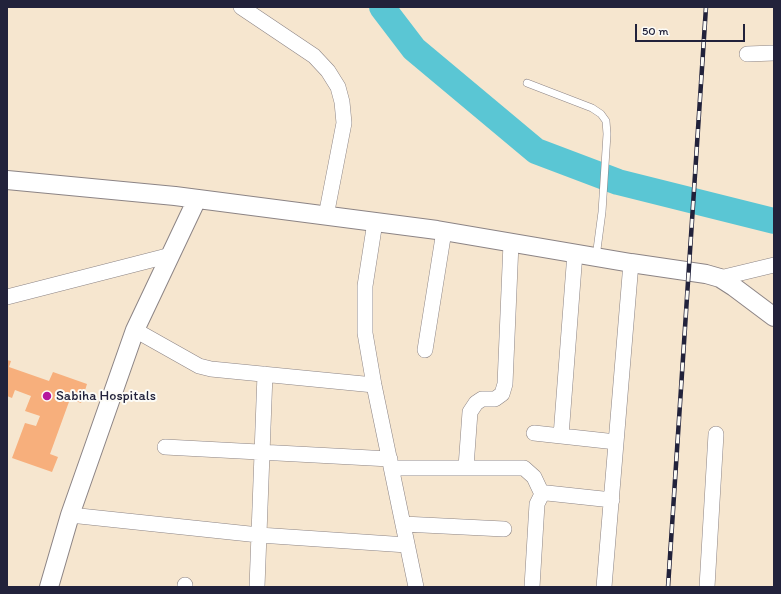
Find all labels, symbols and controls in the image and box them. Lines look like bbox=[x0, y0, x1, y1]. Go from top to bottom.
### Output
scale bar bbox=[637, 16, 747, 42]
text: 50 m bbox=[642, 24, 668, 38]
place label: Sabiha Hospitals bbox=[56, 388, 156, 404]
marker: Sabiha Hospitals bbox=[41, 390, 53, 402]

